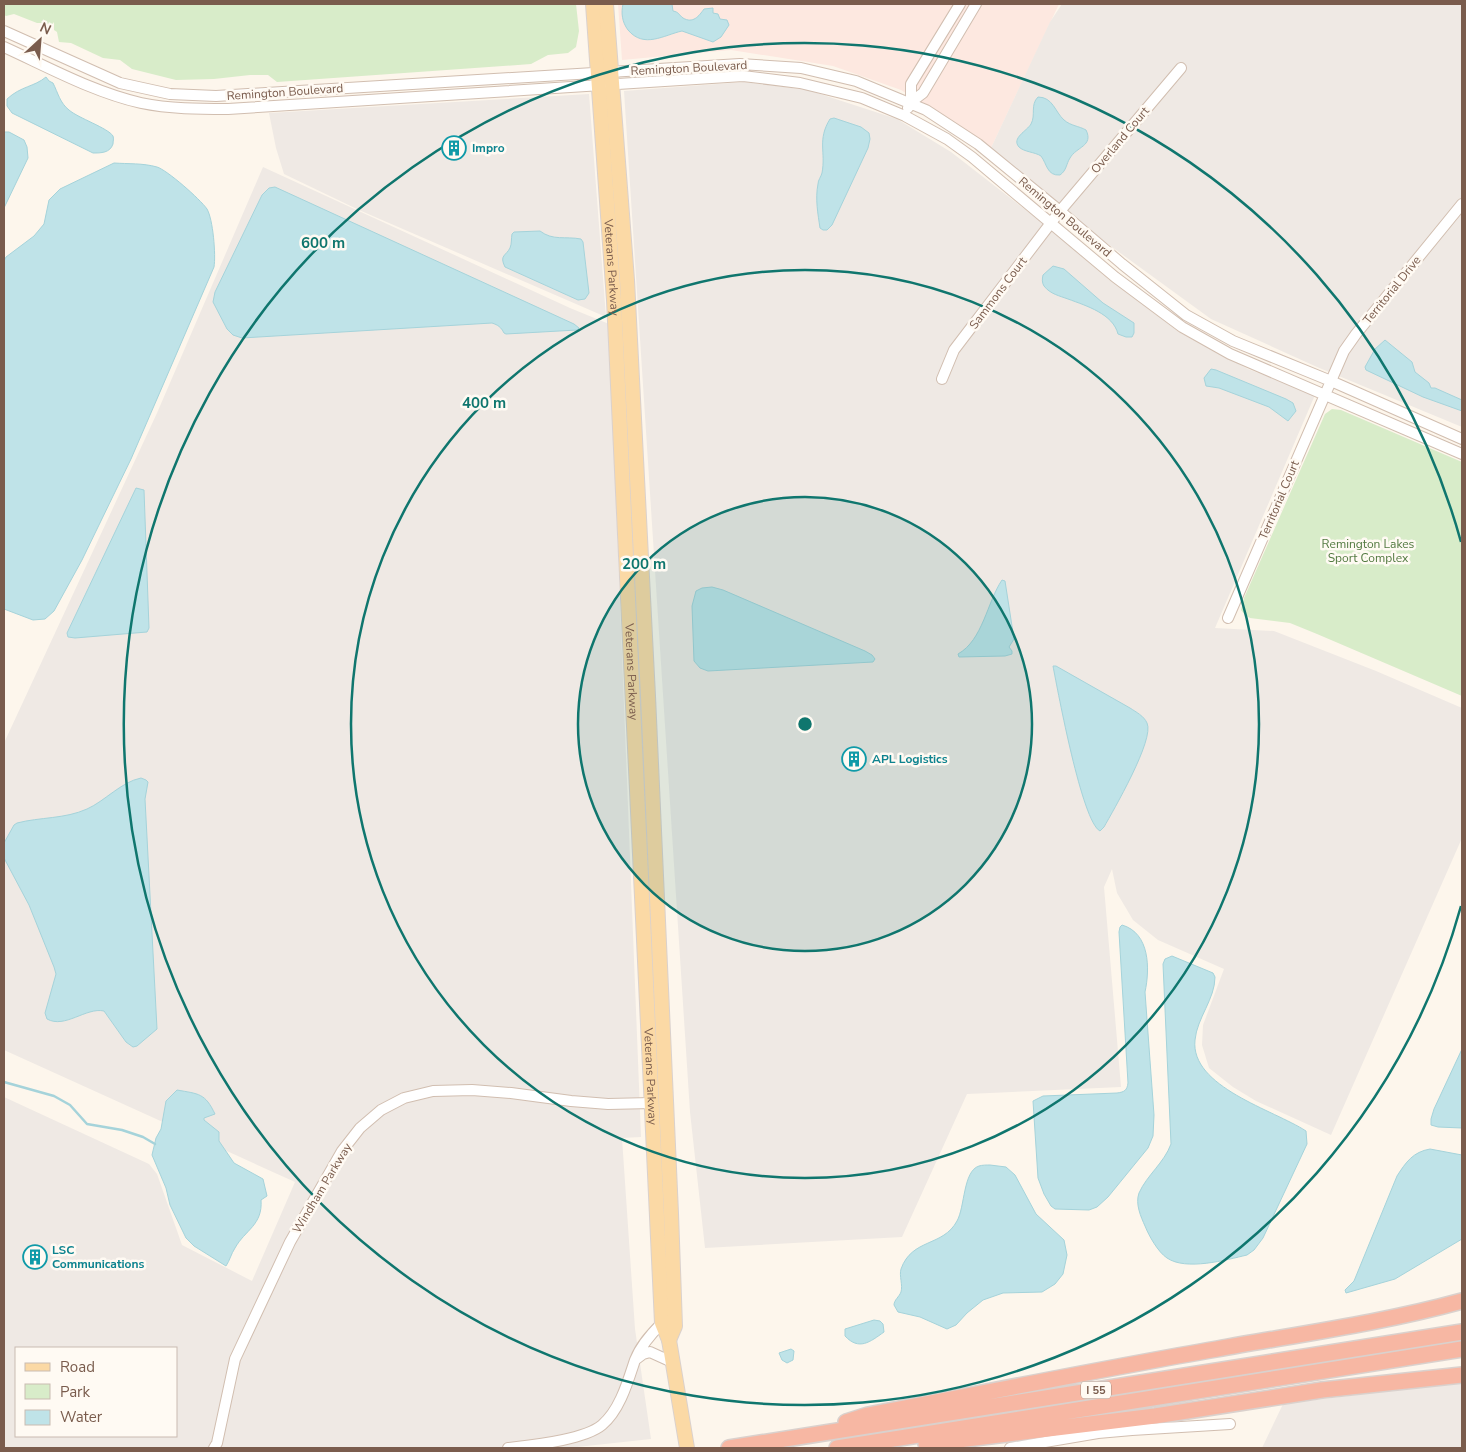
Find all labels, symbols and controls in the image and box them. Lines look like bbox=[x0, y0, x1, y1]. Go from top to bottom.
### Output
north arrow bbox=[15, 15, 65, 65]
text: N bbox=[37, 18, 54, 40]
street label: Remington Boulevard bbox=[630, 57, 748, 79]
street label: Remington Boulevard bbox=[226, 80, 344, 104]
street label: Overland Court bbox=[1087, 103, 1153, 177]
building icon: Impro bbox=[441, 135, 467, 161]
place label: Impro bbox=[472, 140, 505, 156]
street label: Remington Boulevard bbox=[1015, 173, 1115, 261]
street label: Veterans Parkway bbox=[600, 217, 623, 317]
text: 600 m bbox=[301, 233, 345, 253]
street label: Sammons Court bbox=[966, 253, 1031, 332]
street label: Territorial Drive bbox=[1360, 253, 1424, 327]
text: 400 m bbox=[462, 393, 506, 413]
street label: Territorial Court bbox=[1255, 457, 1303, 542]
park label: Remington Lakes Sport Complex bbox=[1322, 536, 1415, 566]
text: 200 m bbox=[622, 554, 666, 574]
street label: Veterans Parkway bbox=[621, 622, 642, 722]
centre of rings bbox=[796, 715, 814, 733]
building icon: APL Logistics bbox=[841, 746, 867, 772]
place label: APL Logistics bbox=[872, 751, 948, 767]
street label: Veterans Parkway bbox=[640, 1027, 661, 1126]
street label: Windham Parkway bbox=[289, 1139, 356, 1236]
place label: LSC Communications bbox=[52, 1242, 145, 1272]
building icon: LSC Communications bbox=[22, 1244, 48, 1270]
legend bbox=[15, 1347, 178, 1437]
text: Road bbox=[60, 1357, 95, 1377]
text: Park bbox=[60, 1382, 90, 1402]
road number: I 55 bbox=[1081, 1382, 1111, 1398]
text: Water bbox=[60, 1407, 103, 1427]

